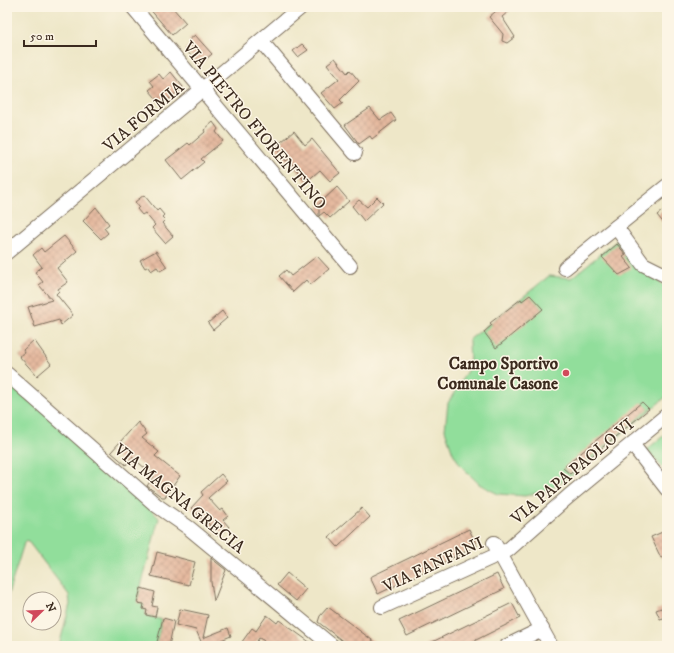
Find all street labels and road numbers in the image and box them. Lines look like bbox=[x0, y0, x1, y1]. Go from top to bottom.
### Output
street label: VIA PIETRO FIORENTINO bbox=[177, 36, 331, 214]
street label: VIA FORMIA bbox=[98, 76, 189, 158]
street label: VIA PAPA PAOLO VI bbox=[506, 414, 639, 530]
street label: VIA MAGNA GRECIA bbox=[108, 438, 250, 559]
street label: VIA FANFANI bbox=[379, 532, 487, 598]

